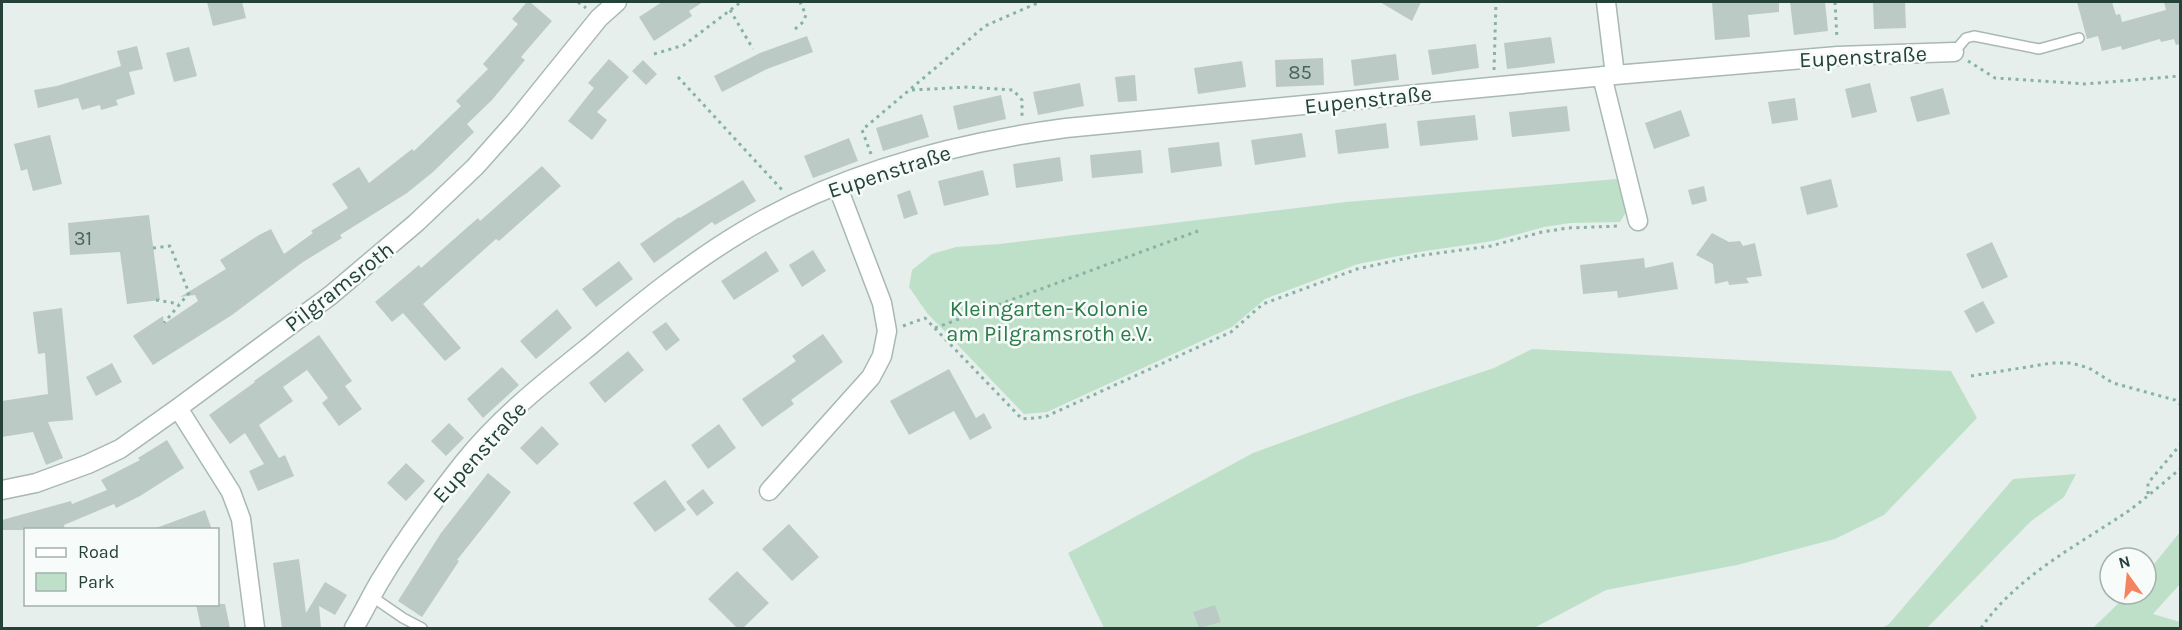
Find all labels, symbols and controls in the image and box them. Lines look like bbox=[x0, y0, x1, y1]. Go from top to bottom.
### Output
street label: Eupenstraße bbox=[1799, 41, 1928, 73]
house number: 85 bbox=[1288, 61, 1312, 84]
street label: Eupenstraße bbox=[1303, 80, 1433, 120]
street label: Eupenstraße bbox=[825, 140, 954, 204]
house number: 31 bbox=[74, 227, 92, 250]
street label: Pilgramsroth bbox=[280, 236, 399, 337]
park label: Kleingarten-Kolonie am Pilgramsroth e.V. bbox=[946, 296, 1152, 347]
street label: Eupenstraße bbox=[427, 396, 532, 509]
legend bbox=[24, 528, 219, 606]
text: Road bbox=[78, 541, 119, 563]
north arrow bbox=[2098, 546, 2158, 606]
text: N bbox=[2116, 551, 2132, 573]
text: Park bbox=[78, 571, 115, 593]

